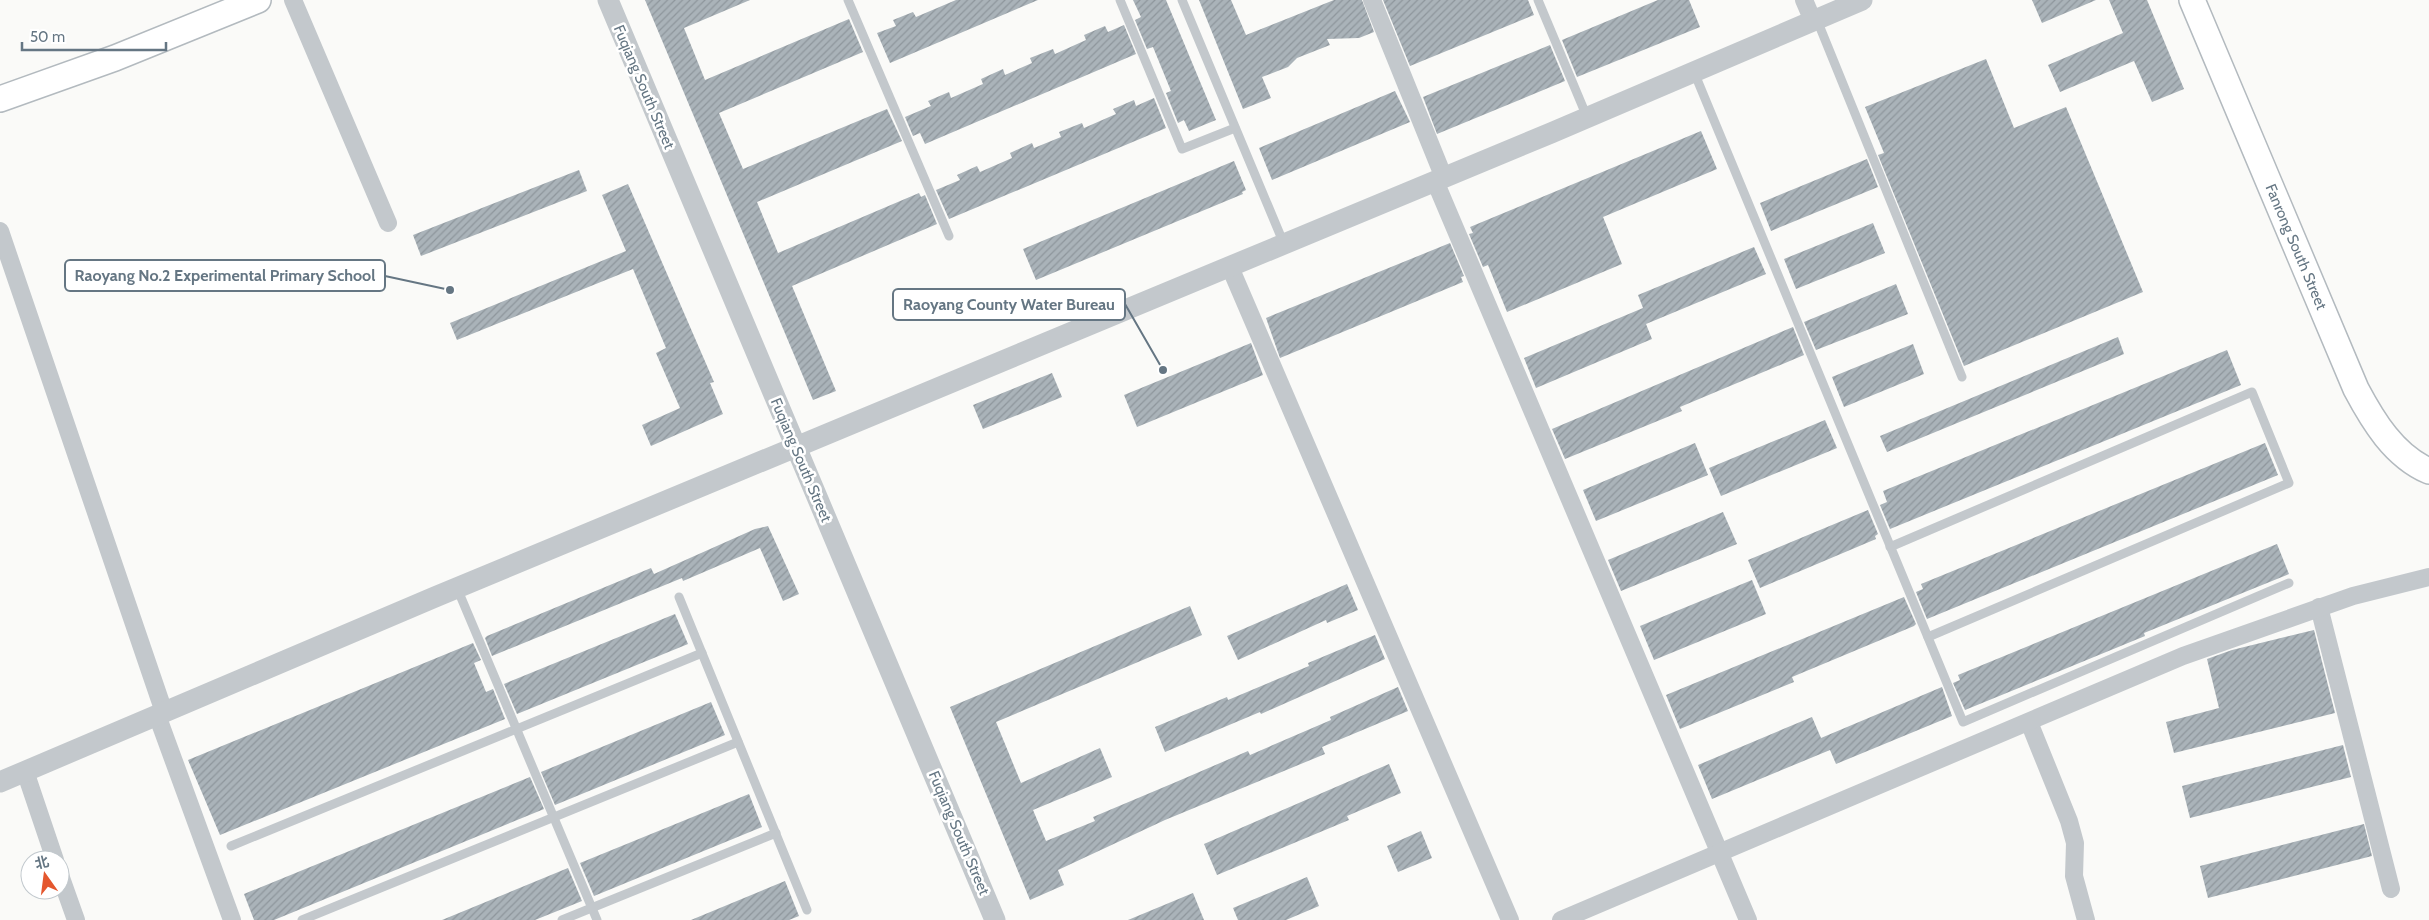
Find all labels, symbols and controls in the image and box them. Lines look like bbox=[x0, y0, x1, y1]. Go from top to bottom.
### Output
scale bar bbox=[22, 20, 166, 52]
street label: Fuqiang South Street bbox=[610, 22, 678, 152]
text: 50 m bbox=[30, 28, 65, 46]
street label: Fanrong South Street bbox=[2262, 181, 2331, 313]
callout: Raoyang No.2 Experimental Primary School bbox=[65, 260, 385, 291]
text: Raoyang No.2 Experimental Primary School bbox=[75, 266, 375, 285]
callout: Raoyang County Water Bureau bbox=[893, 289, 1125, 320]
text: Raoyang County Water Bureau bbox=[903, 295, 1115, 314]
street label: Fuqiang South Street bbox=[767, 395, 835, 525]
street label: Fuqiang South Street bbox=[925, 768, 993, 898]
north arrow bbox=[20, 850, 70, 900]
text: 北 bbox=[33, 852, 51, 873]

